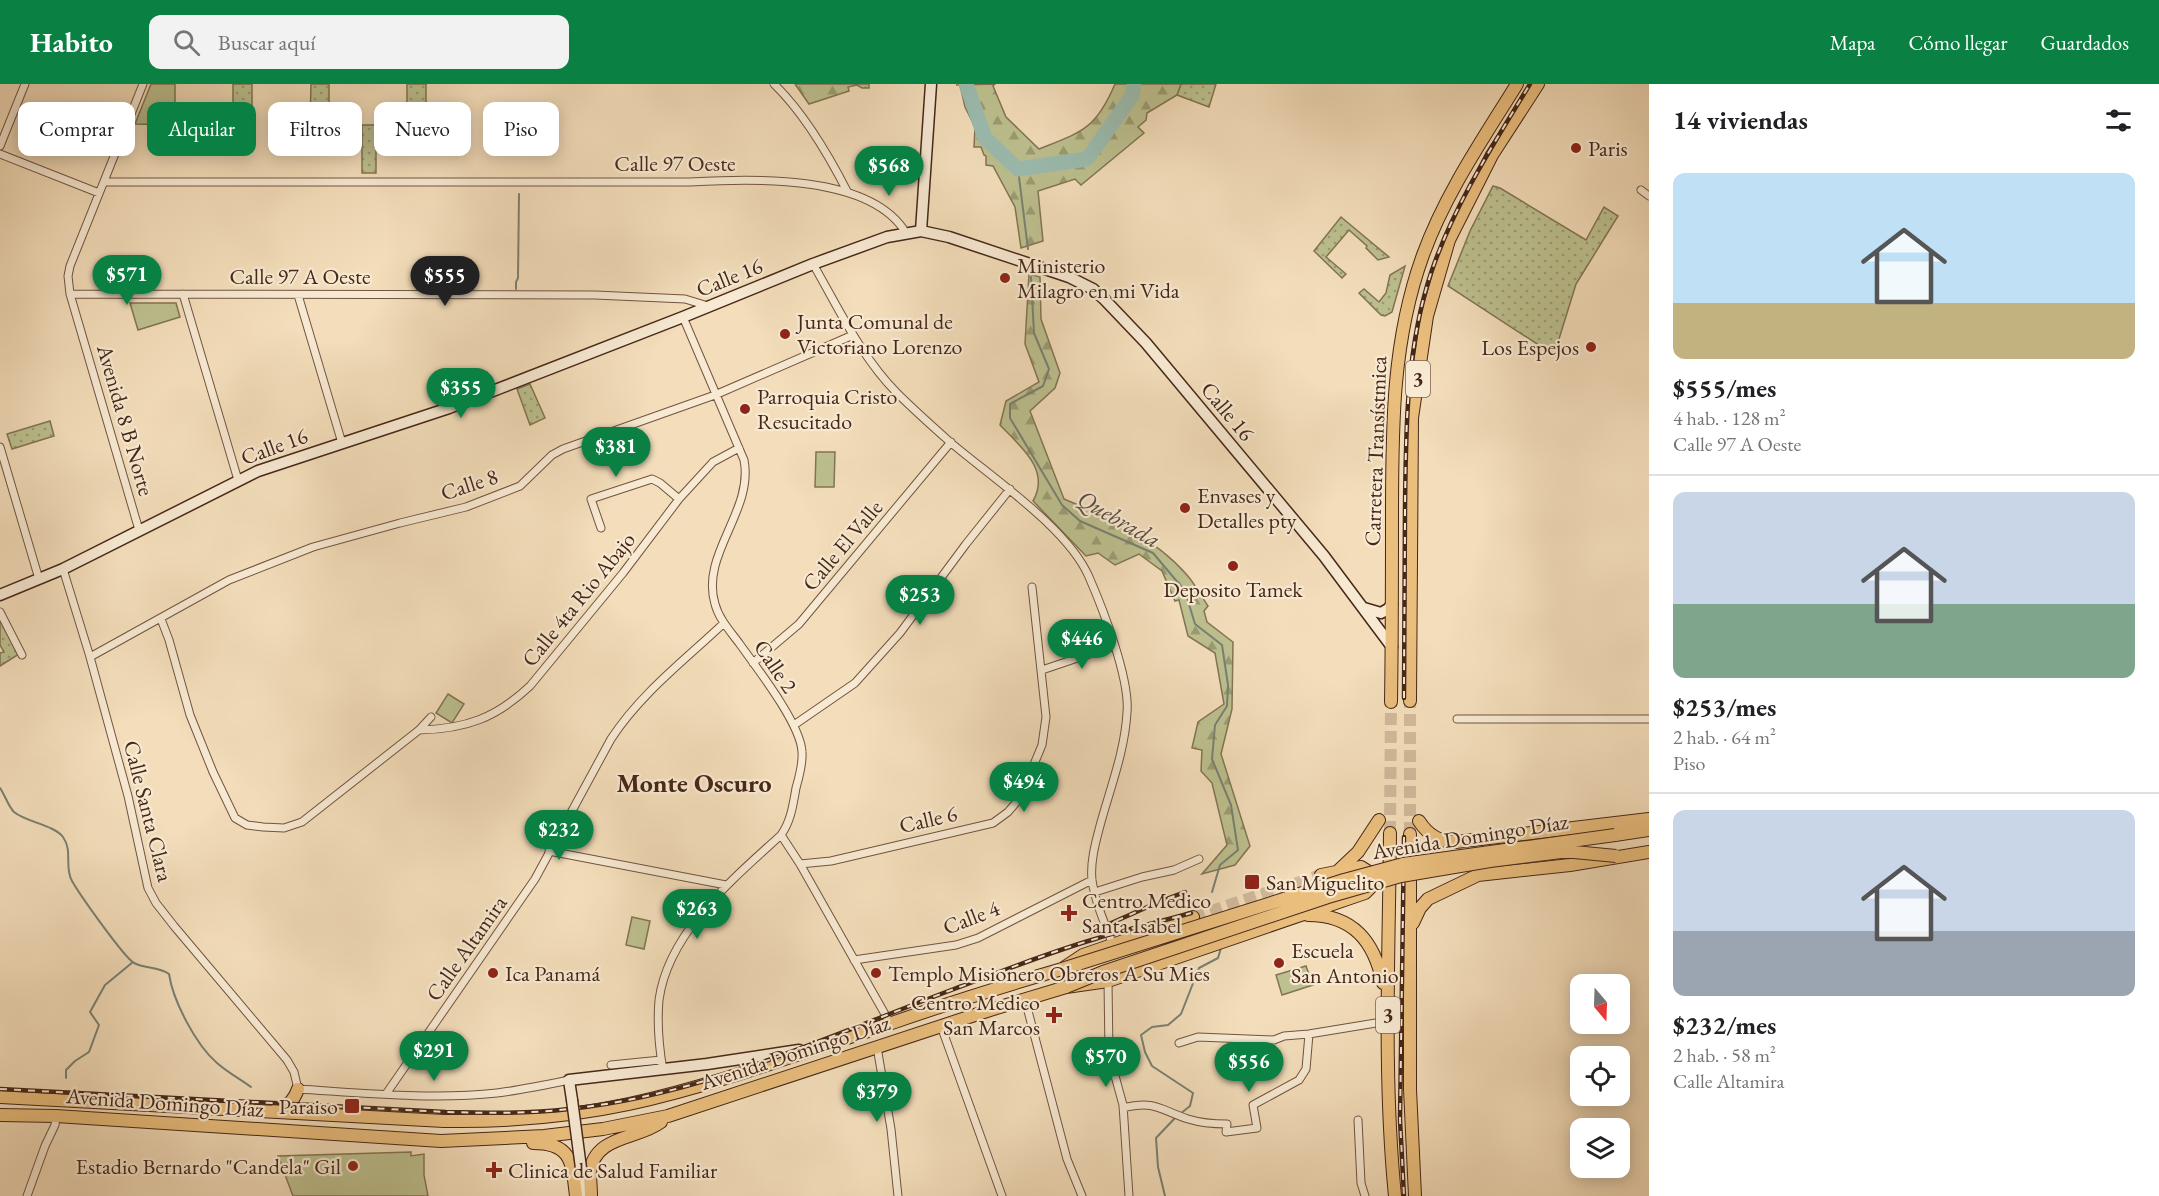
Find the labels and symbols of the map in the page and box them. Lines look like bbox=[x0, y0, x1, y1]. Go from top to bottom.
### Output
place label: Paris bbox=[1588, 134, 1628, 163]
marker: Paris bbox=[1569, 141, 1583, 155]
pin: $568 bbox=[853, 146, 925, 197]
street label: Calle 97 Oeste bbox=[614, 149, 736, 178]
street label: Calle 16 bbox=[692, 251, 767, 304]
place label: Ministerio Milagro en mi Vida bbox=[1017, 251, 1180, 305]
pin: $571 bbox=[91, 255, 163, 306]
pin: $555 bbox=[409, 256, 481, 307]
street label: Calle 97 A Oeste bbox=[229, 262, 371, 291]
marker: Ministerio Milagro en mi Vida bbox=[998, 271, 1012, 285]
place label: Junta Comunal de Victoriano Lorenzo bbox=[795, 307, 962, 361]
marker: Junta Comunal de Victoriano Lorenzo bbox=[778, 327, 792, 341]
place label: Los Espejos bbox=[1481, 333, 1579, 362]
street label: Avenida 8 B Norte bbox=[90, 340, 161, 500]
marker: Los Espejos bbox=[1584, 340, 1598, 354]
street label: Carretera Transístmica bbox=[1358, 355, 1393, 547]
road number: 3 bbox=[1406, 361, 1430, 397]
pin: $355 bbox=[425, 368, 497, 419]
street label: Calle 16 bbox=[1194, 376, 1261, 447]
place label: Parroquia Cristo Resucitado bbox=[757, 382, 897, 436]
marker: Parroquia Cristo Resucitado bbox=[738, 402, 752, 416]
street label: Calle 16 bbox=[237, 421, 312, 472]
pin: $381 bbox=[580, 427, 652, 478]
street label: Calle 8 bbox=[437, 462, 501, 507]
place label: Envases y Detalles pty bbox=[1197, 481, 1297, 535]
water label: Quebrada bbox=[1072, 482, 1166, 555]
street label: Calle El Valle bbox=[796, 493, 889, 597]
marker: Envases y Detalles pty bbox=[1178, 501, 1192, 515]
street label: Calle 4ta Rio Abajo bbox=[515, 526, 642, 673]
marker: Deposito Tamek bbox=[1226, 559, 1240, 573]
pin: $253 bbox=[884, 575, 956, 626]
place label: Deposito Tamek bbox=[1163, 575, 1303, 604]
pin: $446 bbox=[1046, 619, 1118, 670]
street label: Calle 2 bbox=[747, 634, 804, 699]
street label: Calle Santa Clara bbox=[117, 738, 180, 885]
pin: $494 bbox=[988, 762, 1060, 813]
district label: Monte Oscuro bbox=[616, 766, 772, 800]
street label: Calle 6 bbox=[896, 799, 960, 840]
street label: Avenida Domingo Díaz bbox=[1369, 807, 1571, 866]
pin: $232 bbox=[523, 810, 595, 861]
place label: San Miguelito bbox=[1266, 868, 1385, 897]
marker: San Miguelito bbox=[1243, 873, 1261, 891]
place label: Centro Medico Santa Isabel bbox=[1082, 886, 1211, 940]
pin: $263 bbox=[661, 889, 733, 940]
street label: Calle Altamira bbox=[419, 890, 514, 1007]
street label: Calle 4 bbox=[939, 893, 1004, 941]
marker: Centro Medico Santa Isabel bbox=[1060, 904, 1078, 922]
place label: Escuela San Antonio bbox=[1291, 936, 1399, 990]
marker: Escuela San Antonio bbox=[1272, 956, 1286, 970]
place label: Ica Panamá bbox=[505, 959, 601, 988]
place label: Templo Misionero Obreros A Su Mies bbox=[888, 959, 1210, 988]
marker: Ica Panamá bbox=[486, 966, 500, 980]
marker: Templo Misionero Obreros A Su Mies bbox=[869, 966, 883, 980]
north arrow bbox=[1570, 974, 1630, 1034]
place label: Centro Medico San Marcos bbox=[911, 988, 1040, 1042]
road number: 3 bbox=[1376, 997, 1400, 1033]
marker: Centro Medico San Marcos bbox=[1045, 1006, 1063, 1024]
street label: Avenida Domingo Díaz bbox=[696, 1008, 894, 1097]
pin: $291 bbox=[398, 1031, 470, 1082]
pin: $570 bbox=[1070, 1037, 1142, 1088]
pin: $556 bbox=[1213, 1042, 1285, 1093]
pin: $379 bbox=[841, 1072, 913, 1123]
street label: Avenida Domingo Díaz bbox=[64, 1081, 265, 1124]
place label: Paraiso bbox=[279, 1092, 338, 1121]
marker: Paraiso bbox=[343, 1097, 361, 1115]
place label: Estadio Bernardo "Candela" Gil bbox=[76, 1152, 341, 1181]
place label: Clinica de Salud Familiar bbox=[508, 1156, 718, 1185]
marker: Estadio Bernardo "Candela" Gil bbox=[346, 1159, 360, 1173]
marker: Clinica de Salud Familiar bbox=[485, 1161, 503, 1179]

